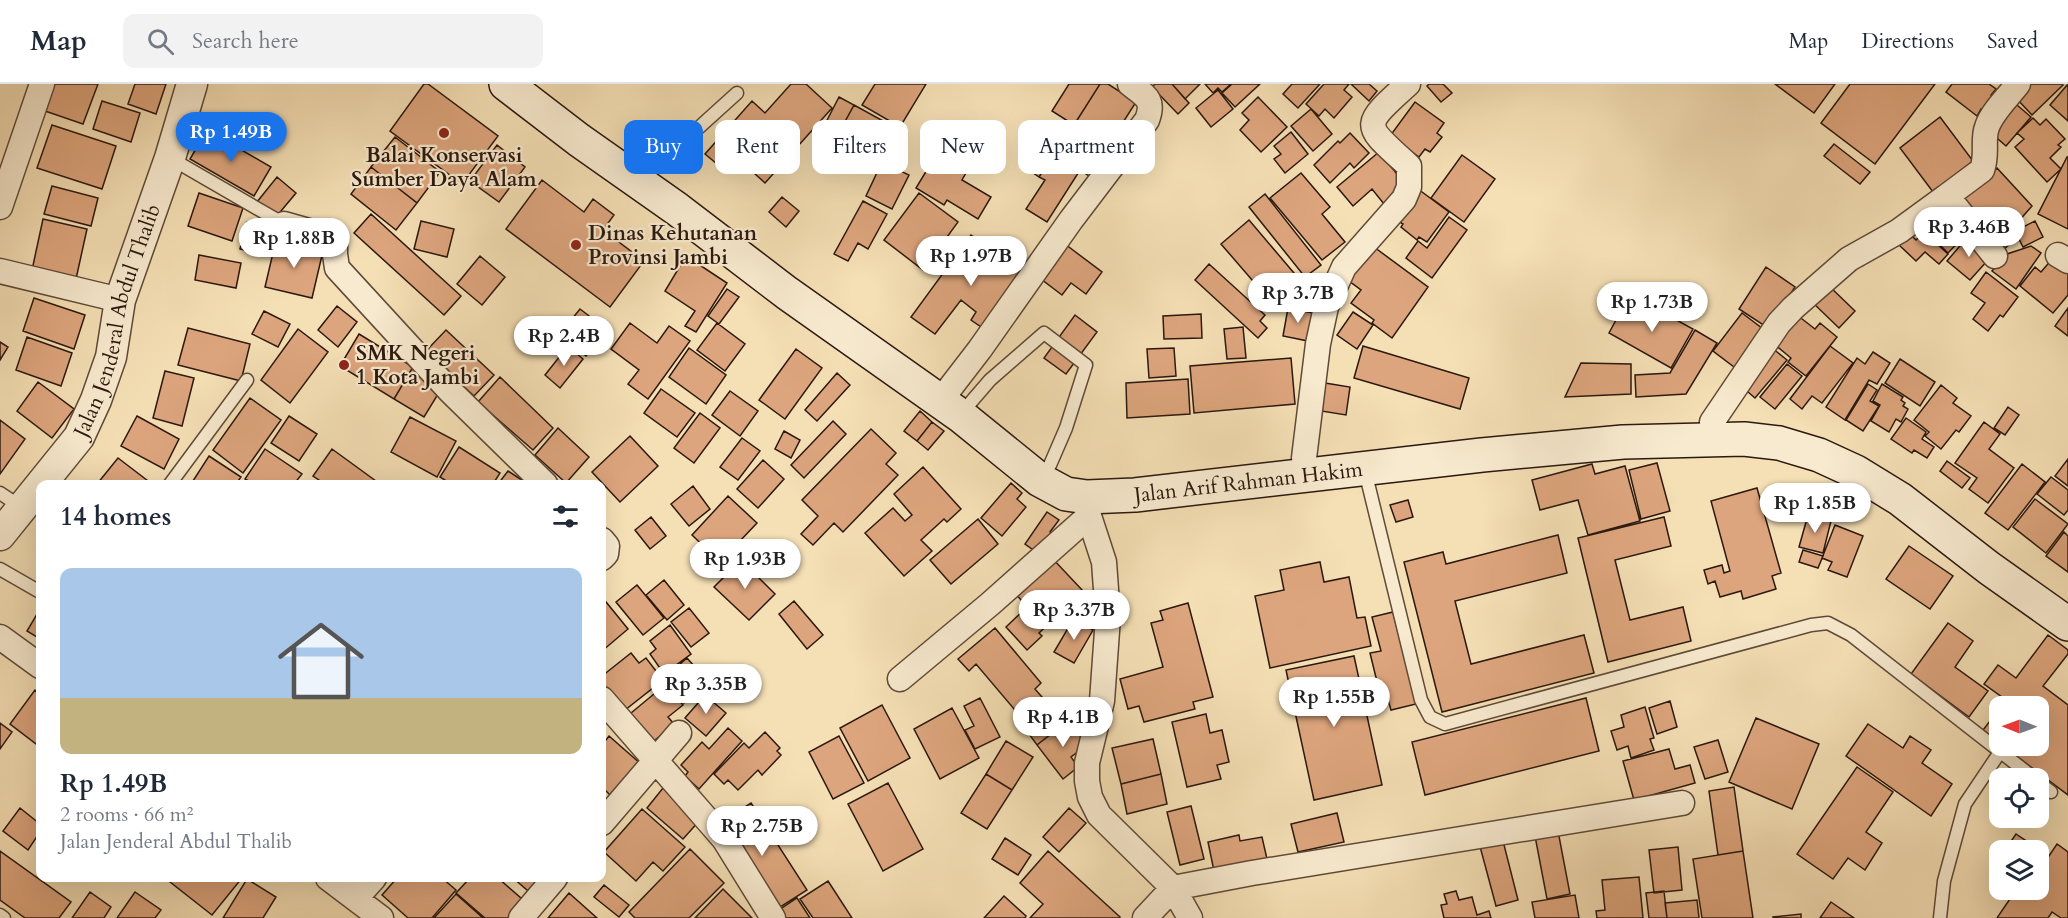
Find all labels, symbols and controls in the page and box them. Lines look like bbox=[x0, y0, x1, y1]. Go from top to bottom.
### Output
search box bbox=[123, 14, 543, 68]
text: Map bbox=[30, 22, 87, 60]
icon: search bbox=[144, 25, 177, 58]
text: Search here bbox=[192, 26, 299, 56]
text: Map bbox=[1788, 27, 1828, 56]
text: Directions bbox=[1861, 27, 1954, 56]
text: Saved bbox=[1987, 27, 2038, 56]
pin: Rp 1.49B bbox=[169, 112, 293, 163]
text: Rp 1.49B bbox=[190, 118, 272, 145]
chip: Buy bbox=[624, 120, 703, 174]
chip: Rent bbox=[715, 120, 800, 174]
chip: Filters bbox=[812, 120, 908, 174]
chip: New bbox=[920, 120, 1006, 174]
chip: Apartment bbox=[1018, 120, 1155, 174]
marker: Balai Konservasi Sumber Daya Alam bbox=[437, 126, 451, 140]
place label: Balai Konservasi Sumber Daya Alam bbox=[351, 141, 537, 194]
street label: Jalan Jenderal Abdul Thalib bbox=[65, 200, 167, 445]
pin: Rp 3.46B bbox=[1907, 207, 2031, 258]
text: Rp 3.46B bbox=[1928, 213, 2010, 240]
pin: Rp 1.88B bbox=[232, 218, 356, 269]
place label: Dinas Kehutanan Provinsi Jambi bbox=[588, 219, 758, 272]
text: Rp 1.88B bbox=[253, 224, 335, 251]
pin: Rp 1.97B bbox=[909, 236, 1033, 287]
marker: Dinas Kehutanan Provinsi Jambi bbox=[569, 238, 583, 252]
text: Rp 1.97B bbox=[930, 242, 1012, 269]
pin: Rp 3.7B bbox=[1243, 273, 1353, 324]
text: Rp 3.7B bbox=[1262, 279, 1334, 306]
pin: Rp 1.73B bbox=[1590, 282, 1714, 333]
text: Rp 1.73B bbox=[1611, 288, 1693, 315]
pin: Rp 2.4B bbox=[509, 316, 619, 367]
text: Rp 2.4B bbox=[528, 322, 600, 349]
place label: SMK Negeri 1 Kota Jambi bbox=[356, 339, 479, 392]
marker: SMK Negeri 1 Kota Jambi bbox=[337, 358, 351, 372]
street label: Jalan Arif Rahman Hakim bbox=[1130, 454, 1365, 510]
pin: Rp 1.85B bbox=[1753, 483, 1877, 534]
text: Rp 1.85B bbox=[1774, 489, 1856, 516]
text: 14 homes bbox=[60, 499, 171, 534]
icon: filters bbox=[549, 500, 582, 533]
pin: Rp 1.93B bbox=[683, 539, 807, 590]
text: Rp 1.93B bbox=[704, 545, 786, 572]
pin: Rp 3.37B bbox=[1012, 590, 1136, 641]
text: Rp 3.37B bbox=[1033, 596, 1115, 623]
icon: home bbox=[267, 607, 375, 715]
pin: Rp 3.35B bbox=[644, 664, 768, 715]
text: Rp 3.35B bbox=[665, 670, 747, 697]
pin: Rp 1.55B bbox=[1272, 677, 1396, 728]
text: Rp 1.55B bbox=[1293, 683, 1375, 710]
north arrow bbox=[1989, 696, 2049, 756]
map controls bbox=[1989, 696, 2049, 900]
pin: Rp 4.1B bbox=[1008, 697, 1118, 748]
text: Rp 4.1B bbox=[1027, 703, 1099, 730]
text: Rp 1.49B bbox=[60, 766, 167, 801]
button: locate bbox=[1989, 768, 2049, 828]
text: 2 rooms · 66 m² bbox=[60, 801, 193, 828]
pin: Rp 2.75B bbox=[700, 806, 824, 857]
text: Rp 2.75B bbox=[721, 812, 803, 839]
text: Jalan Jenderal Abdul Thalib bbox=[60, 828, 292, 855]
button: layers bbox=[1989, 840, 2049, 900]

